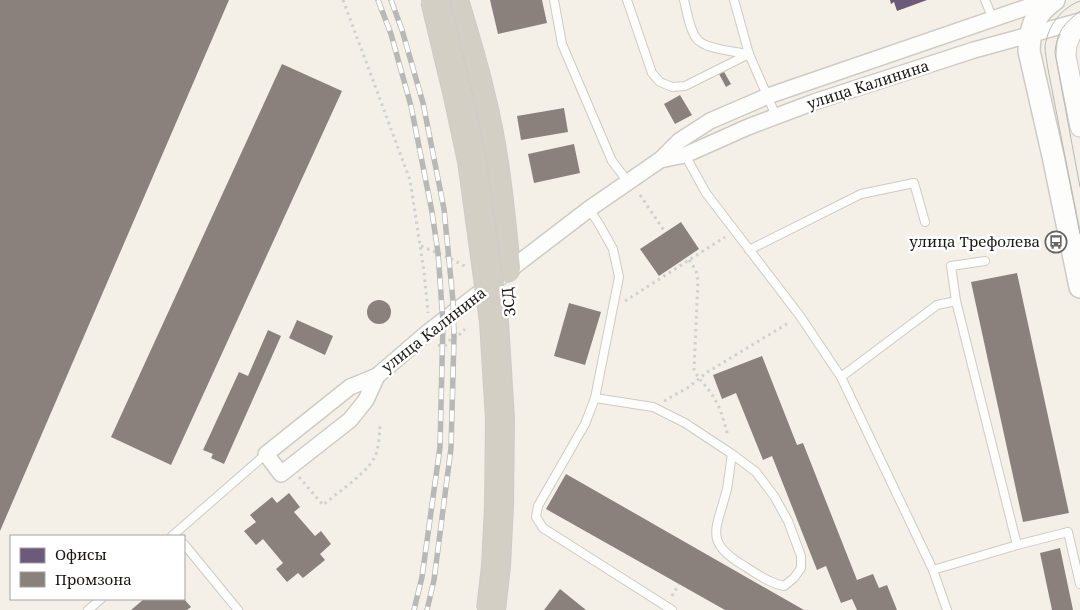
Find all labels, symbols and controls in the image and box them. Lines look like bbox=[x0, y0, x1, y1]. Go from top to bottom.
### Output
street label: улица Калинина bbox=[804, 55, 931, 113]
bus stop icon: улица Трефолева bbox=[1044, 230, 1068, 254]
place label: улица Трефолева bbox=[909, 231, 1040, 251]
street label: улица Калинина bbox=[377, 282, 490, 376]
street label: ЗСД bbox=[497, 287, 519, 318]
legend bbox=[10, 535, 185, 600]
text: Офисы bbox=[55, 544, 107, 564]
text: Промзона bbox=[55, 569, 132, 589]

